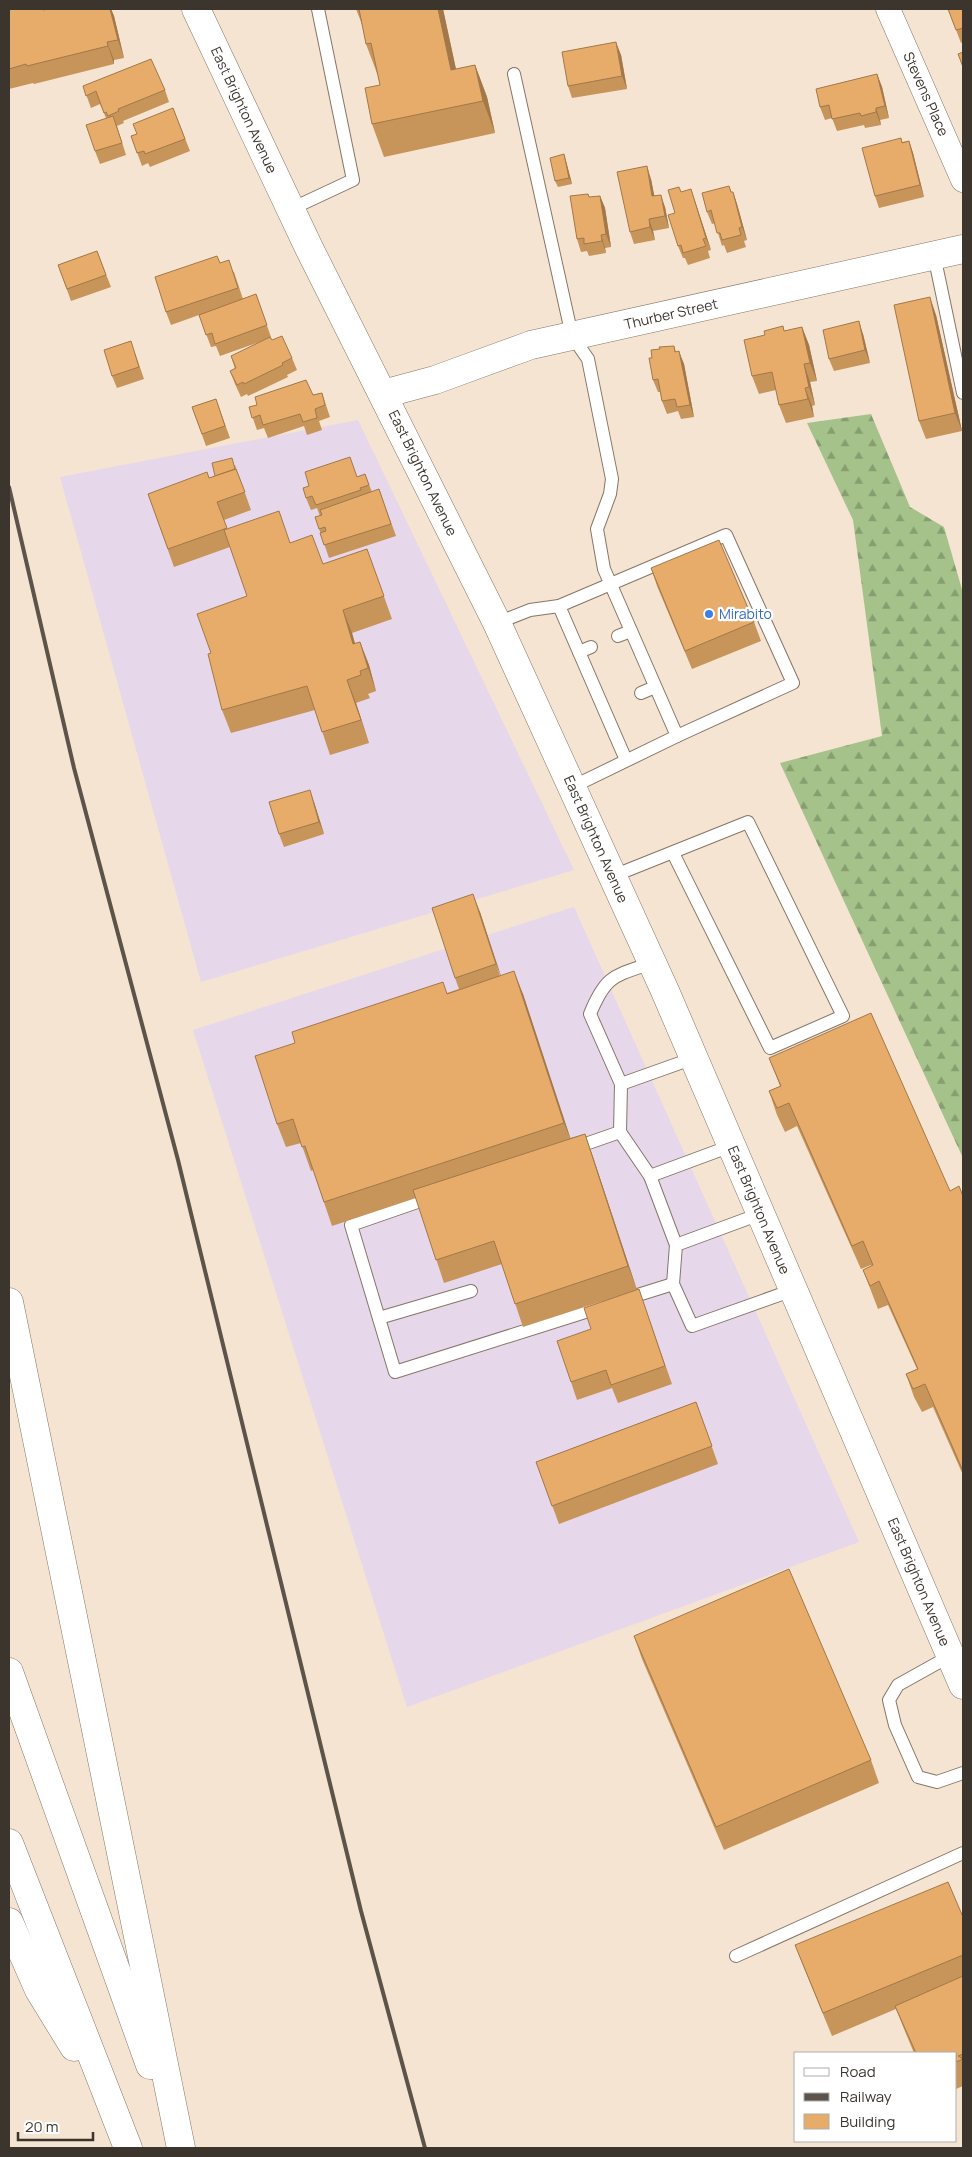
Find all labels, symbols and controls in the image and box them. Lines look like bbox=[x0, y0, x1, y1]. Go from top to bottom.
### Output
street label: East Brighton Avenue bbox=[207, 43, 282, 176]
street label: Stevens Place bbox=[899, 49, 954, 139]
street label: Thurber Street bbox=[622, 293, 720, 334]
street label: East Brighton Avenue bbox=[385, 407, 462, 539]
place label: Mirabito bbox=[719, 604, 772, 623]
marker: Mirabito bbox=[703, 608, 715, 620]
street label: East Brighton Avenue bbox=[560, 772, 633, 906]
street label: East Brighton Avenue bbox=[724, 1143, 795, 1277]
street label: East Brighton Avenue bbox=[884, 1515, 955, 1649]
legend bbox=[794, 2052, 957, 2142]
text: Road bbox=[840, 2061, 876, 2082]
text: Railway bbox=[840, 2086, 892, 2107]
scale bar bbox=[18, 2110, 92, 2142]
text: Building bbox=[840, 2111, 895, 2132]
text: 20 m bbox=[25, 2116, 58, 2137]

